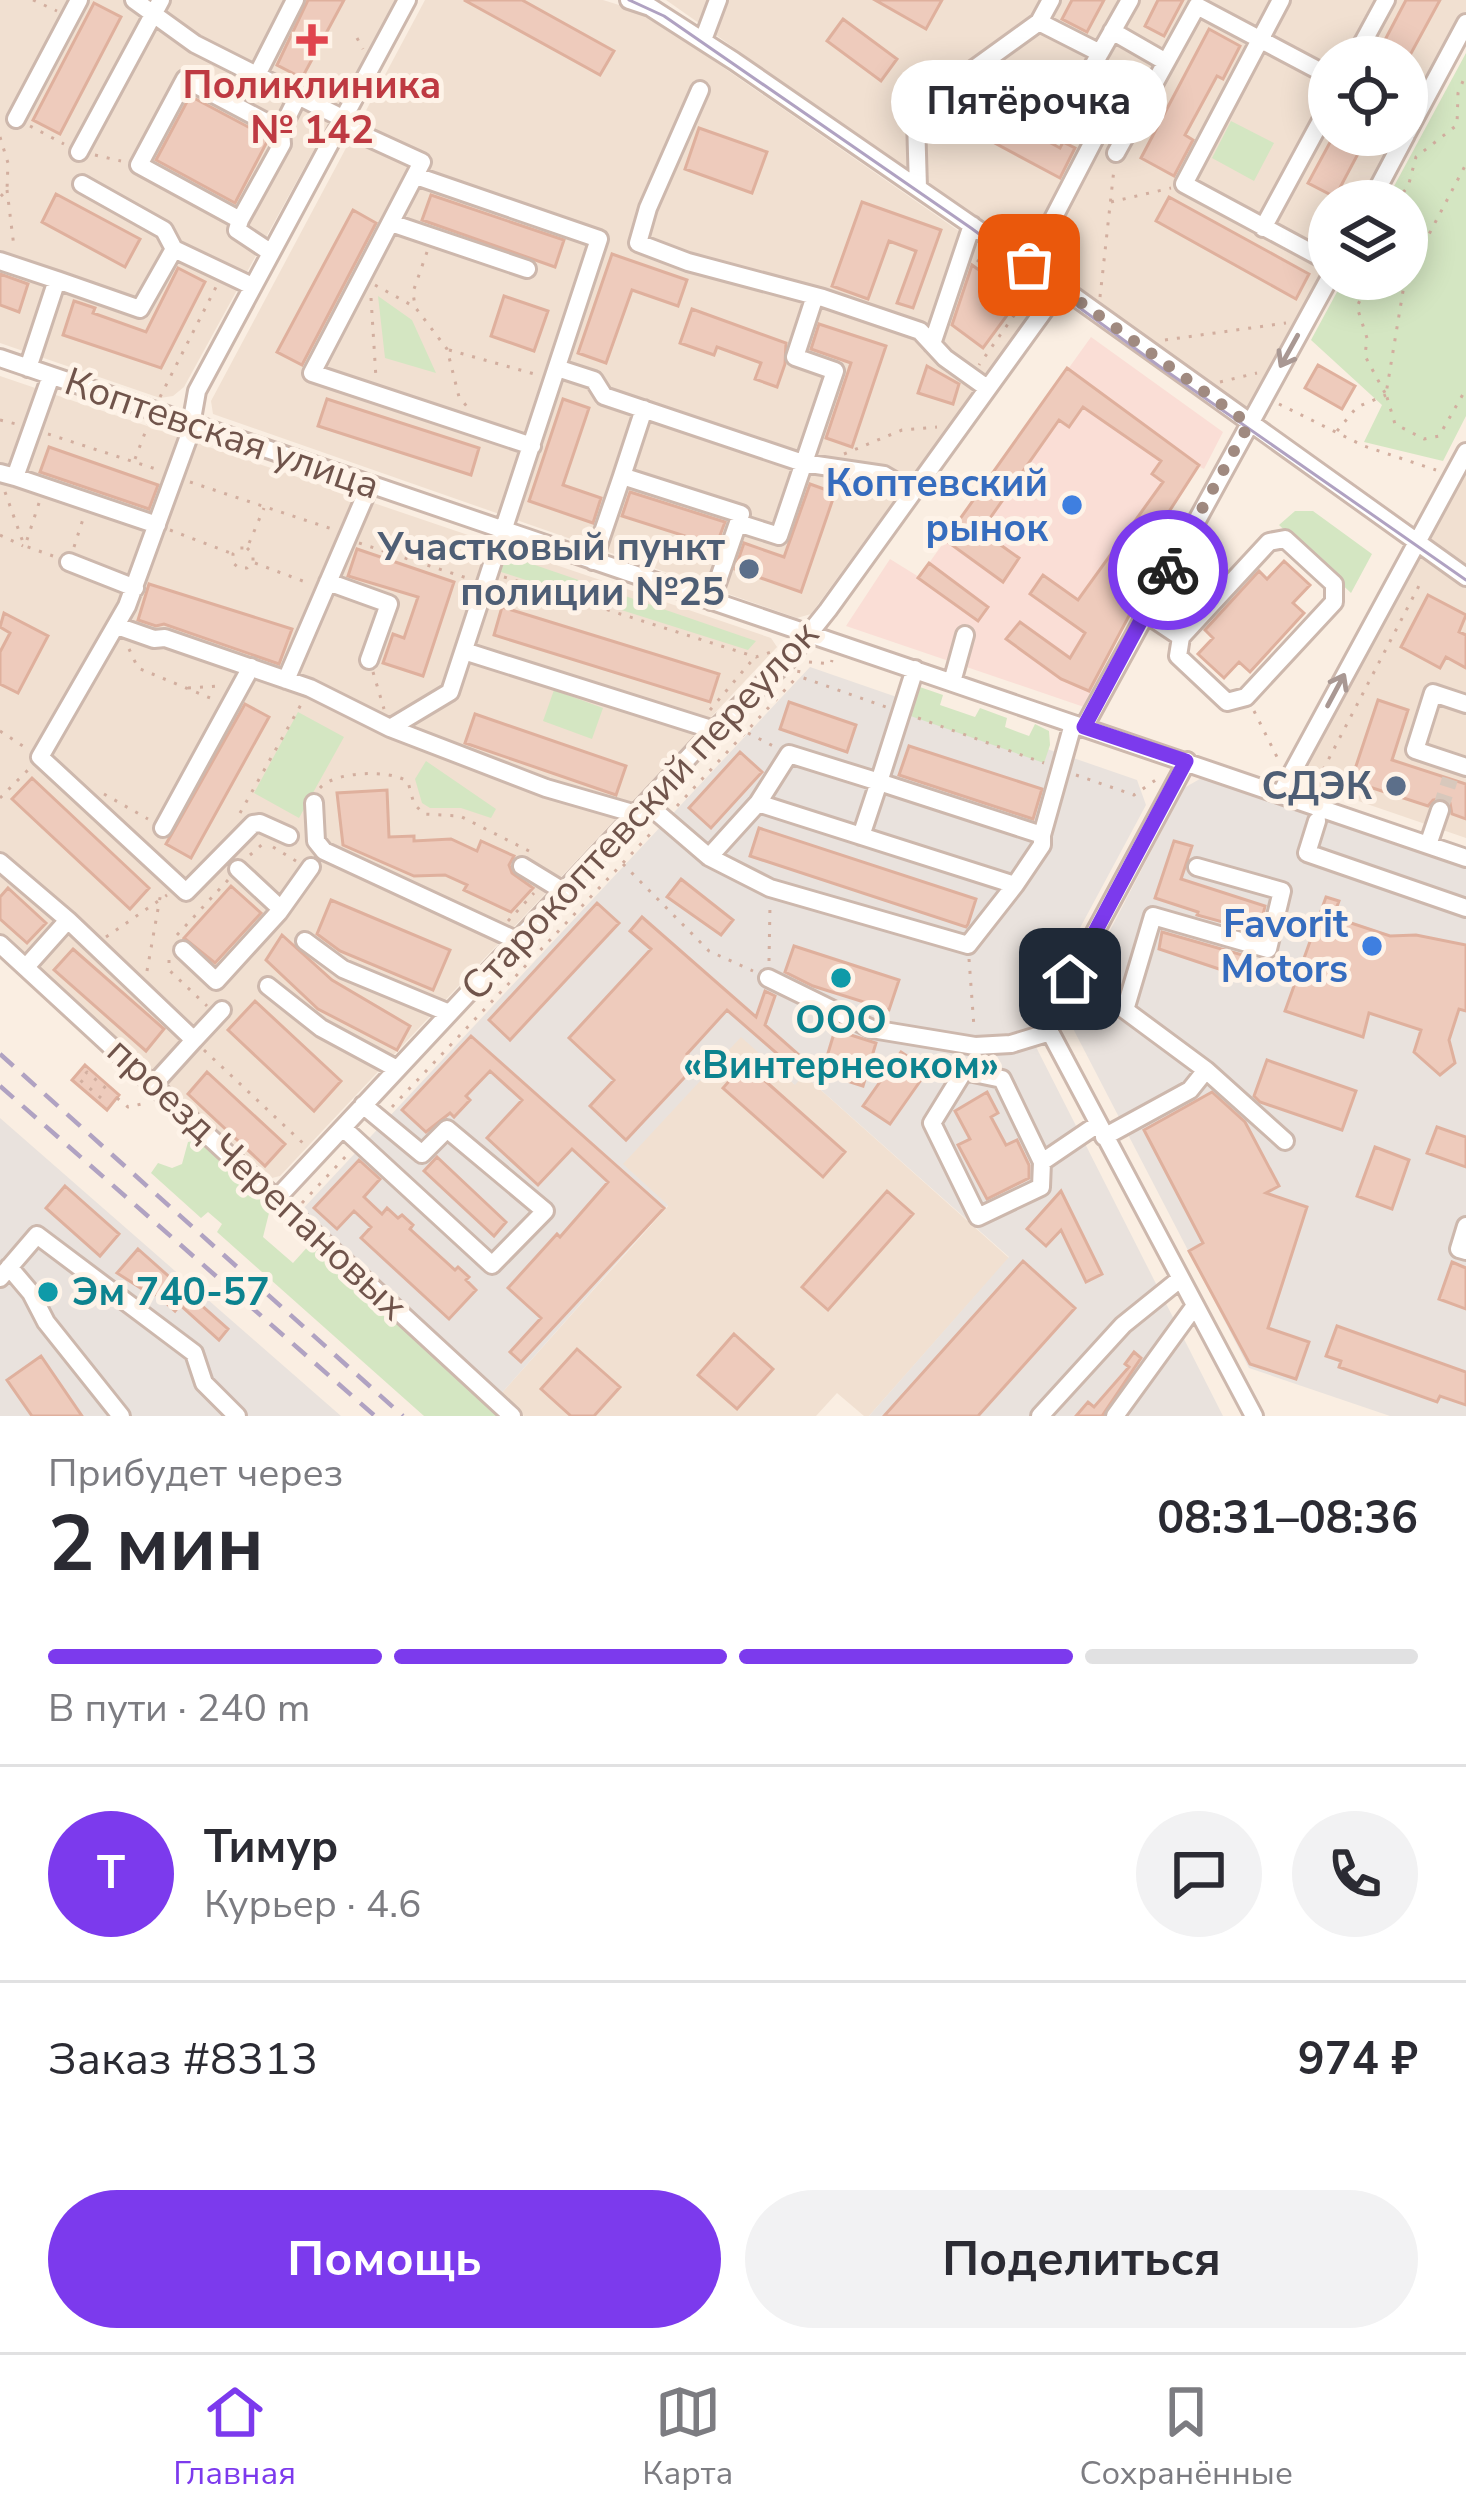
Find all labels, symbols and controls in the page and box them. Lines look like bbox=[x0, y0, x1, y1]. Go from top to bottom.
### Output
marker: Поликлиника № 142 bbox=[296, 24, 328, 56]
map controls bbox=[1308, 36, 1428, 300]
button: locate bbox=[1308, 36, 1428, 156]
place label: Поликлиника № 142 bbox=[183, 59, 441, 157]
callout: Пятёрочка bbox=[891, 61, 1167, 145]
text: Пятёрочка bbox=[927, 75, 1131, 128]
button: layers bbox=[1308, 180, 1428, 300]
pin bbox=[978, 214, 1080, 316]
icon: bag bbox=[996, 232, 1062, 298]
one-way arrow bbox=[1277, 333, 1300, 368]
street label: Коптевская улица bbox=[58, 355, 386, 513]
place label: Коптевский рынок bbox=[825, 457, 1049, 555]
marker: Коптевский рынок bbox=[1059, 492, 1085, 518]
courier bbox=[1108, 510, 1228, 630]
place label: Участковый пункт полиции №25 bbox=[377, 521, 726, 619]
icon: bike bbox=[1135, 537, 1201, 603]
marker: Участковый пункт полиции №25 bbox=[736, 556, 762, 582]
street label: Старокоптевский переулок bbox=[450, 609, 831, 1012]
one-way arrow bbox=[1325, 673, 1348, 708]
place label: СДЭК bbox=[1262, 760, 1373, 813]
marker: СДЭК bbox=[1383, 773, 1409, 799]
place label: Favorit Motors bbox=[1221, 898, 1349, 996]
pin bbox=[1019, 928, 1121, 1030]
marker: Favorit Motors bbox=[1359, 933, 1385, 959]
icon: home bbox=[1037, 946, 1103, 1012]
marker: ООО «Винтернеоком» bbox=[828, 965, 854, 991]
place label: ООО «Винтернеоком» bbox=[683, 994, 999, 1092]
street label: проезд Черепановых bbox=[95, 1026, 419, 1333]
place label: Эм 740-57 bbox=[72, 1266, 270, 1319]
marker: Эм 740-57 bbox=[35, 1279, 61, 1305]
text: Прибудет через bbox=[48, 1447, 343, 1500]
text: 08:31–08:36 bbox=[1157, 1488, 1418, 1549]
text: 2 мин bbox=[48, 1491, 264, 1598]
text: В пути · 240 m bbox=[48, 1682, 310, 1735]
button: chat bbox=[1136, 1811, 1262, 1937]
button: phone bbox=[1292, 1811, 1418, 1937]
text: Тимур bbox=[204, 1817, 338, 1878]
text: Т bbox=[97, 1843, 125, 1904]
text: Курьер · 4.6 bbox=[204, 1878, 421, 1931]
text: Заказ #8313 bbox=[48, 2029, 318, 2090]
text: 974 ₽ bbox=[1298, 2029, 1418, 2090]
button: Помощь bbox=[48, 2190, 721, 2328]
button: Поделиться bbox=[745, 2190, 1418, 2328]
tab: Главная bbox=[173, 2379, 296, 2496]
tab: Карта bbox=[642, 2379, 733, 2496]
tab: Сохранённые bbox=[1080, 2379, 1293, 2496]

